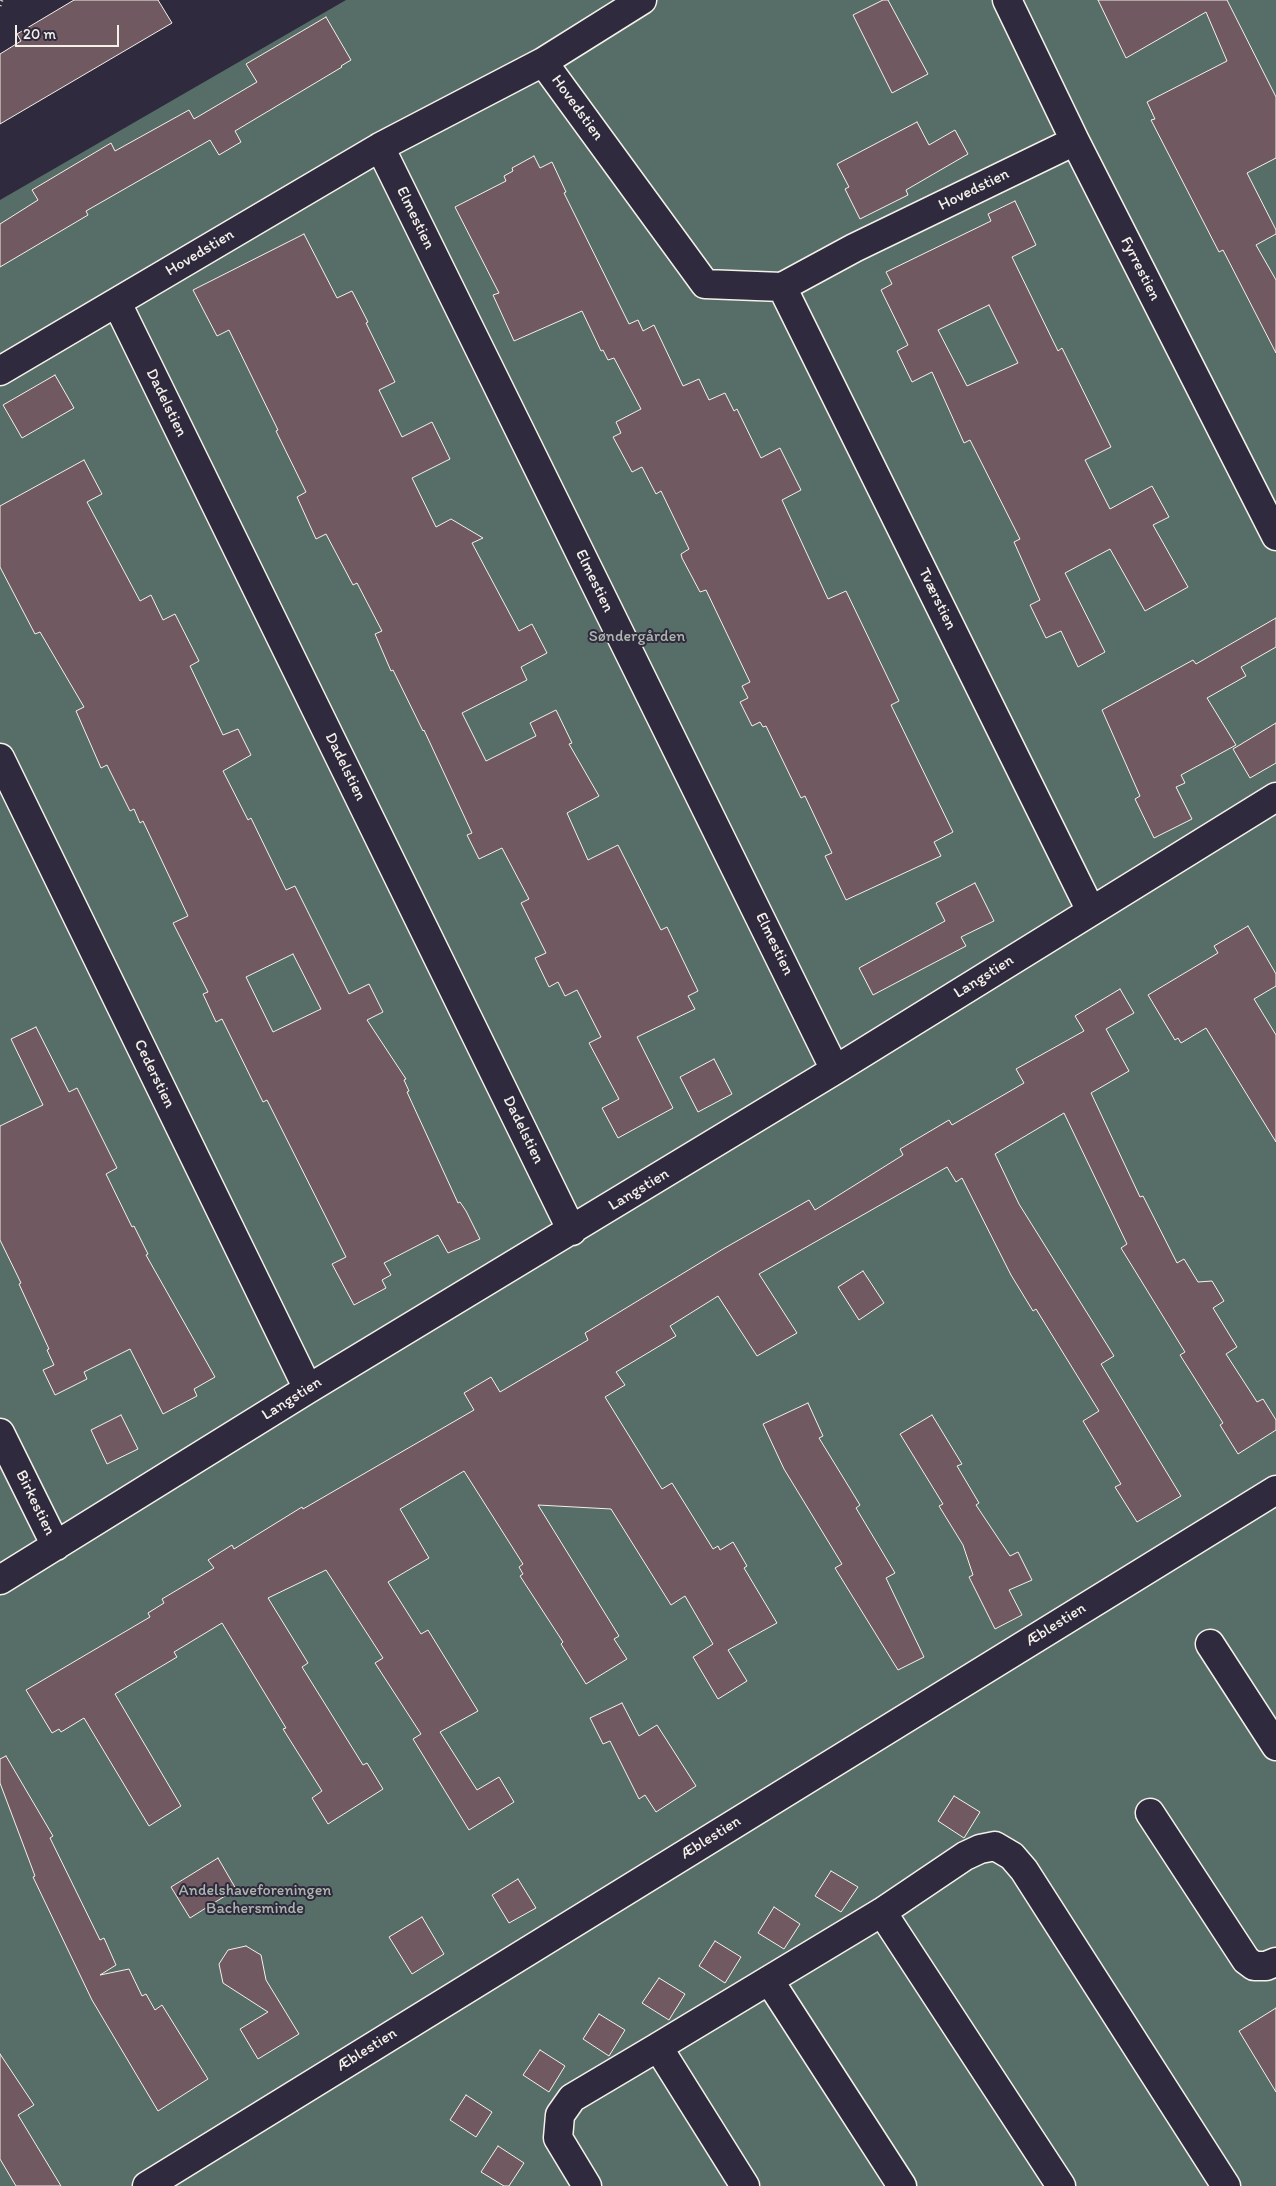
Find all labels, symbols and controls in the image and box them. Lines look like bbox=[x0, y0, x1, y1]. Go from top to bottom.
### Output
scale bar bbox=[18, 15, 121, 47]
text: 20 m bbox=[23, 25, 56, 43]
street label: Hovedstien bbox=[547, 72, 607, 144]
street label: Hovedstien bbox=[936, 165, 1012, 215]
street label: Elmestien bbox=[392, 183, 438, 253]
street label: Hovedstien bbox=[162, 225, 238, 281]
street label: Fyrrestien bbox=[1116, 234, 1164, 304]
street label: Dadelstien bbox=[141, 366, 191, 440]
street label: Elmestien bbox=[571, 546, 617, 616]
street label: Tværstien bbox=[914, 565, 960, 633]
park label: Søndergården bbox=[589, 627, 685, 647]
street label: Dadelstien bbox=[320, 730, 370, 804]
street label: Elmestien bbox=[751, 909, 797, 979]
street label: Langstien bbox=[950, 951, 1018, 1003]
street label: Cederstien bbox=[129, 1037, 179, 1111]
street label: Dadelstien bbox=[498, 1093, 548, 1167]
street label: Langstien bbox=[605, 1164, 673, 1216]
street label: Langstien bbox=[258, 1373, 326, 1425]
street label: Birkestien bbox=[11, 1467, 59, 1539]
street label: Æblestien bbox=[1022, 1599, 1090, 1651]
street label: Æblestien bbox=[677, 1812, 745, 1864]
park label: Andelshaveforeningen Bachersminde bbox=[179, 1881, 331, 1919]
street label: Æblestien bbox=[333, 2024, 401, 2076]

